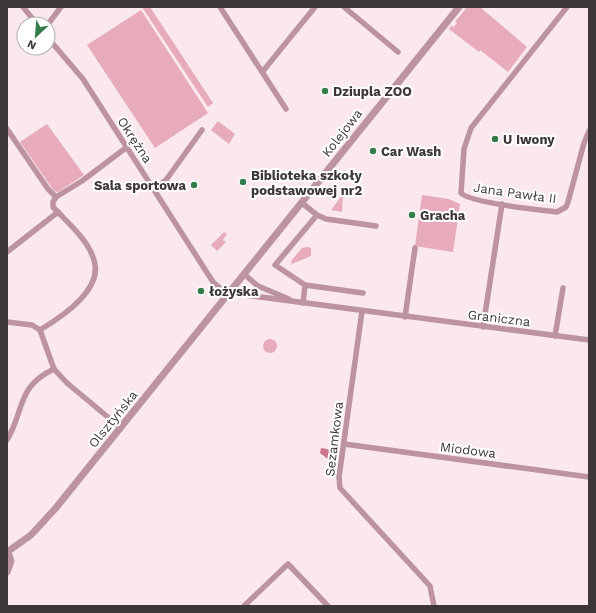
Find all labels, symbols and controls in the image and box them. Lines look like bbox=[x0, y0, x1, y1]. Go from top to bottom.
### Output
north arrow bbox=[16, 16, 56, 56]
text: N bbox=[25, 37, 38, 52]
place label: Dziupla ZOO bbox=[333, 84, 412, 99]
marker: Dziupla ZOO bbox=[320, 86, 330, 96]
street label: Kolejowa bbox=[319, 106, 366, 160]
street label: Okrężna bbox=[115, 114, 156, 166]
place label: U Iwony bbox=[503, 132, 555, 147]
marker: U Iwony bbox=[490, 134, 500, 144]
place label: Car Wash bbox=[381, 144, 441, 159]
marker: Car Wash bbox=[368, 146, 378, 156]
place label: Biblioteka szkoły podstawowej nr2 bbox=[251, 168, 362, 198]
marker: Biblioteka szkoły podstawowej nr2 bbox=[238, 177, 248, 187]
place label: Sala sportowa bbox=[94, 178, 186, 193]
marker: Sala sportowa bbox=[189, 180, 199, 190]
street label: Jana Pawła II bbox=[472, 180, 558, 206]
place label: Gracha bbox=[420, 208, 466, 223]
marker: Gracha bbox=[407, 210, 417, 220]
place label: łożyska bbox=[209, 284, 259, 299]
marker: łożyska bbox=[196, 286, 206, 296]
street label: Graniczna bbox=[467, 307, 532, 329]
street label: Olsztyńska bbox=[85, 387, 141, 451]
street label: Sezamkowa bbox=[322, 400, 346, 477]
street label: Miodowa bbox=[439, 439, 497, 461]

